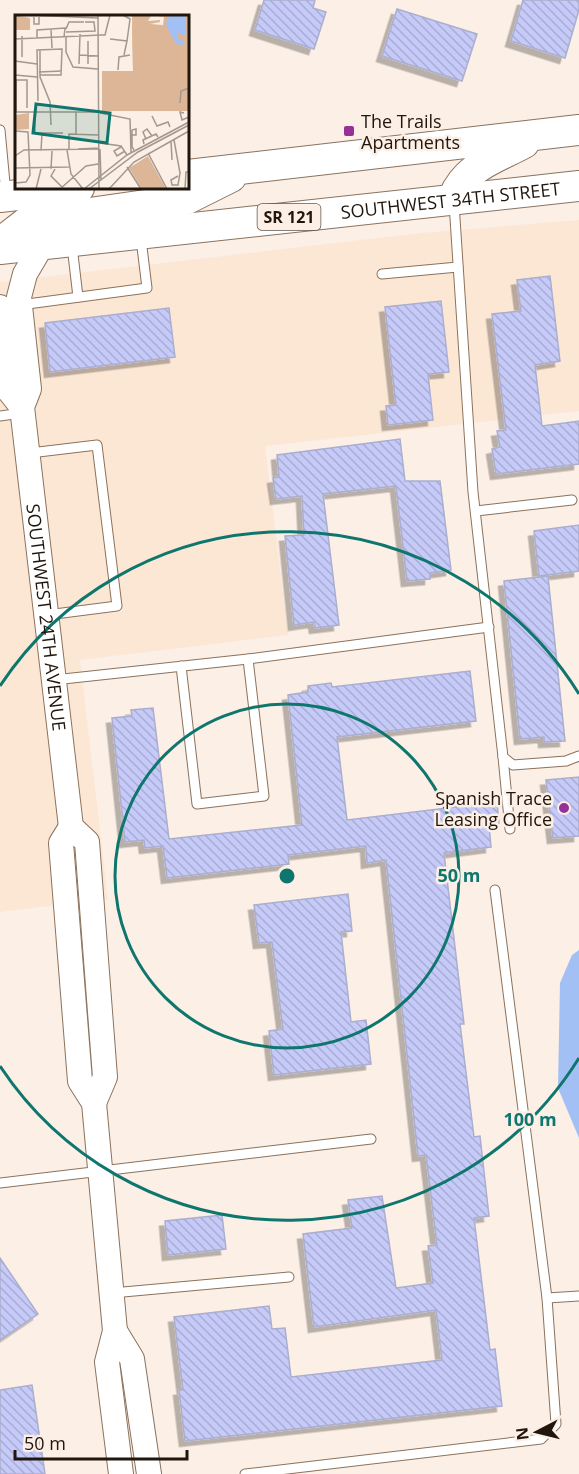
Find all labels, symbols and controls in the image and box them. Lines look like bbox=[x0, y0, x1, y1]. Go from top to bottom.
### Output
inset map bbox=[15, 15, 189, 189]
place label: The Trails Apartments bbox=[361, 109, 460, 154]
marker: The Trails Apartments bbox=[342, 124, 356, 138]
street label: SOUTHWEST 34TH STREET bbox=[339, 176, 561, 224]
road number: SR 121 bbox=[258, 204, 320, 230]
street label: SOUTHWEST 24TH AVENUE bbox=[21, 502, 72, 732]
place label: Spanish Trace Leasing Office bbox=[435, 786, 552, 831]
marker: Spanish Trace Leasing Office bbox=[557, 801, 571, 815]
text: 50 m bbox=[438, 863, 480, 887]
centre of rings bbox=[277, 866, 297, 886]
text: 100 m bbox=[503, 1107, 557, 1131]
north arrow bbox=[507, 1402, 567, 1462]
scale bar bbox=[15, 1423, 188, 1461]
text: N bbox=[510, 1426, 534, 1442]
text: 50 m bbox=[24, 1431, 66, 1455]

